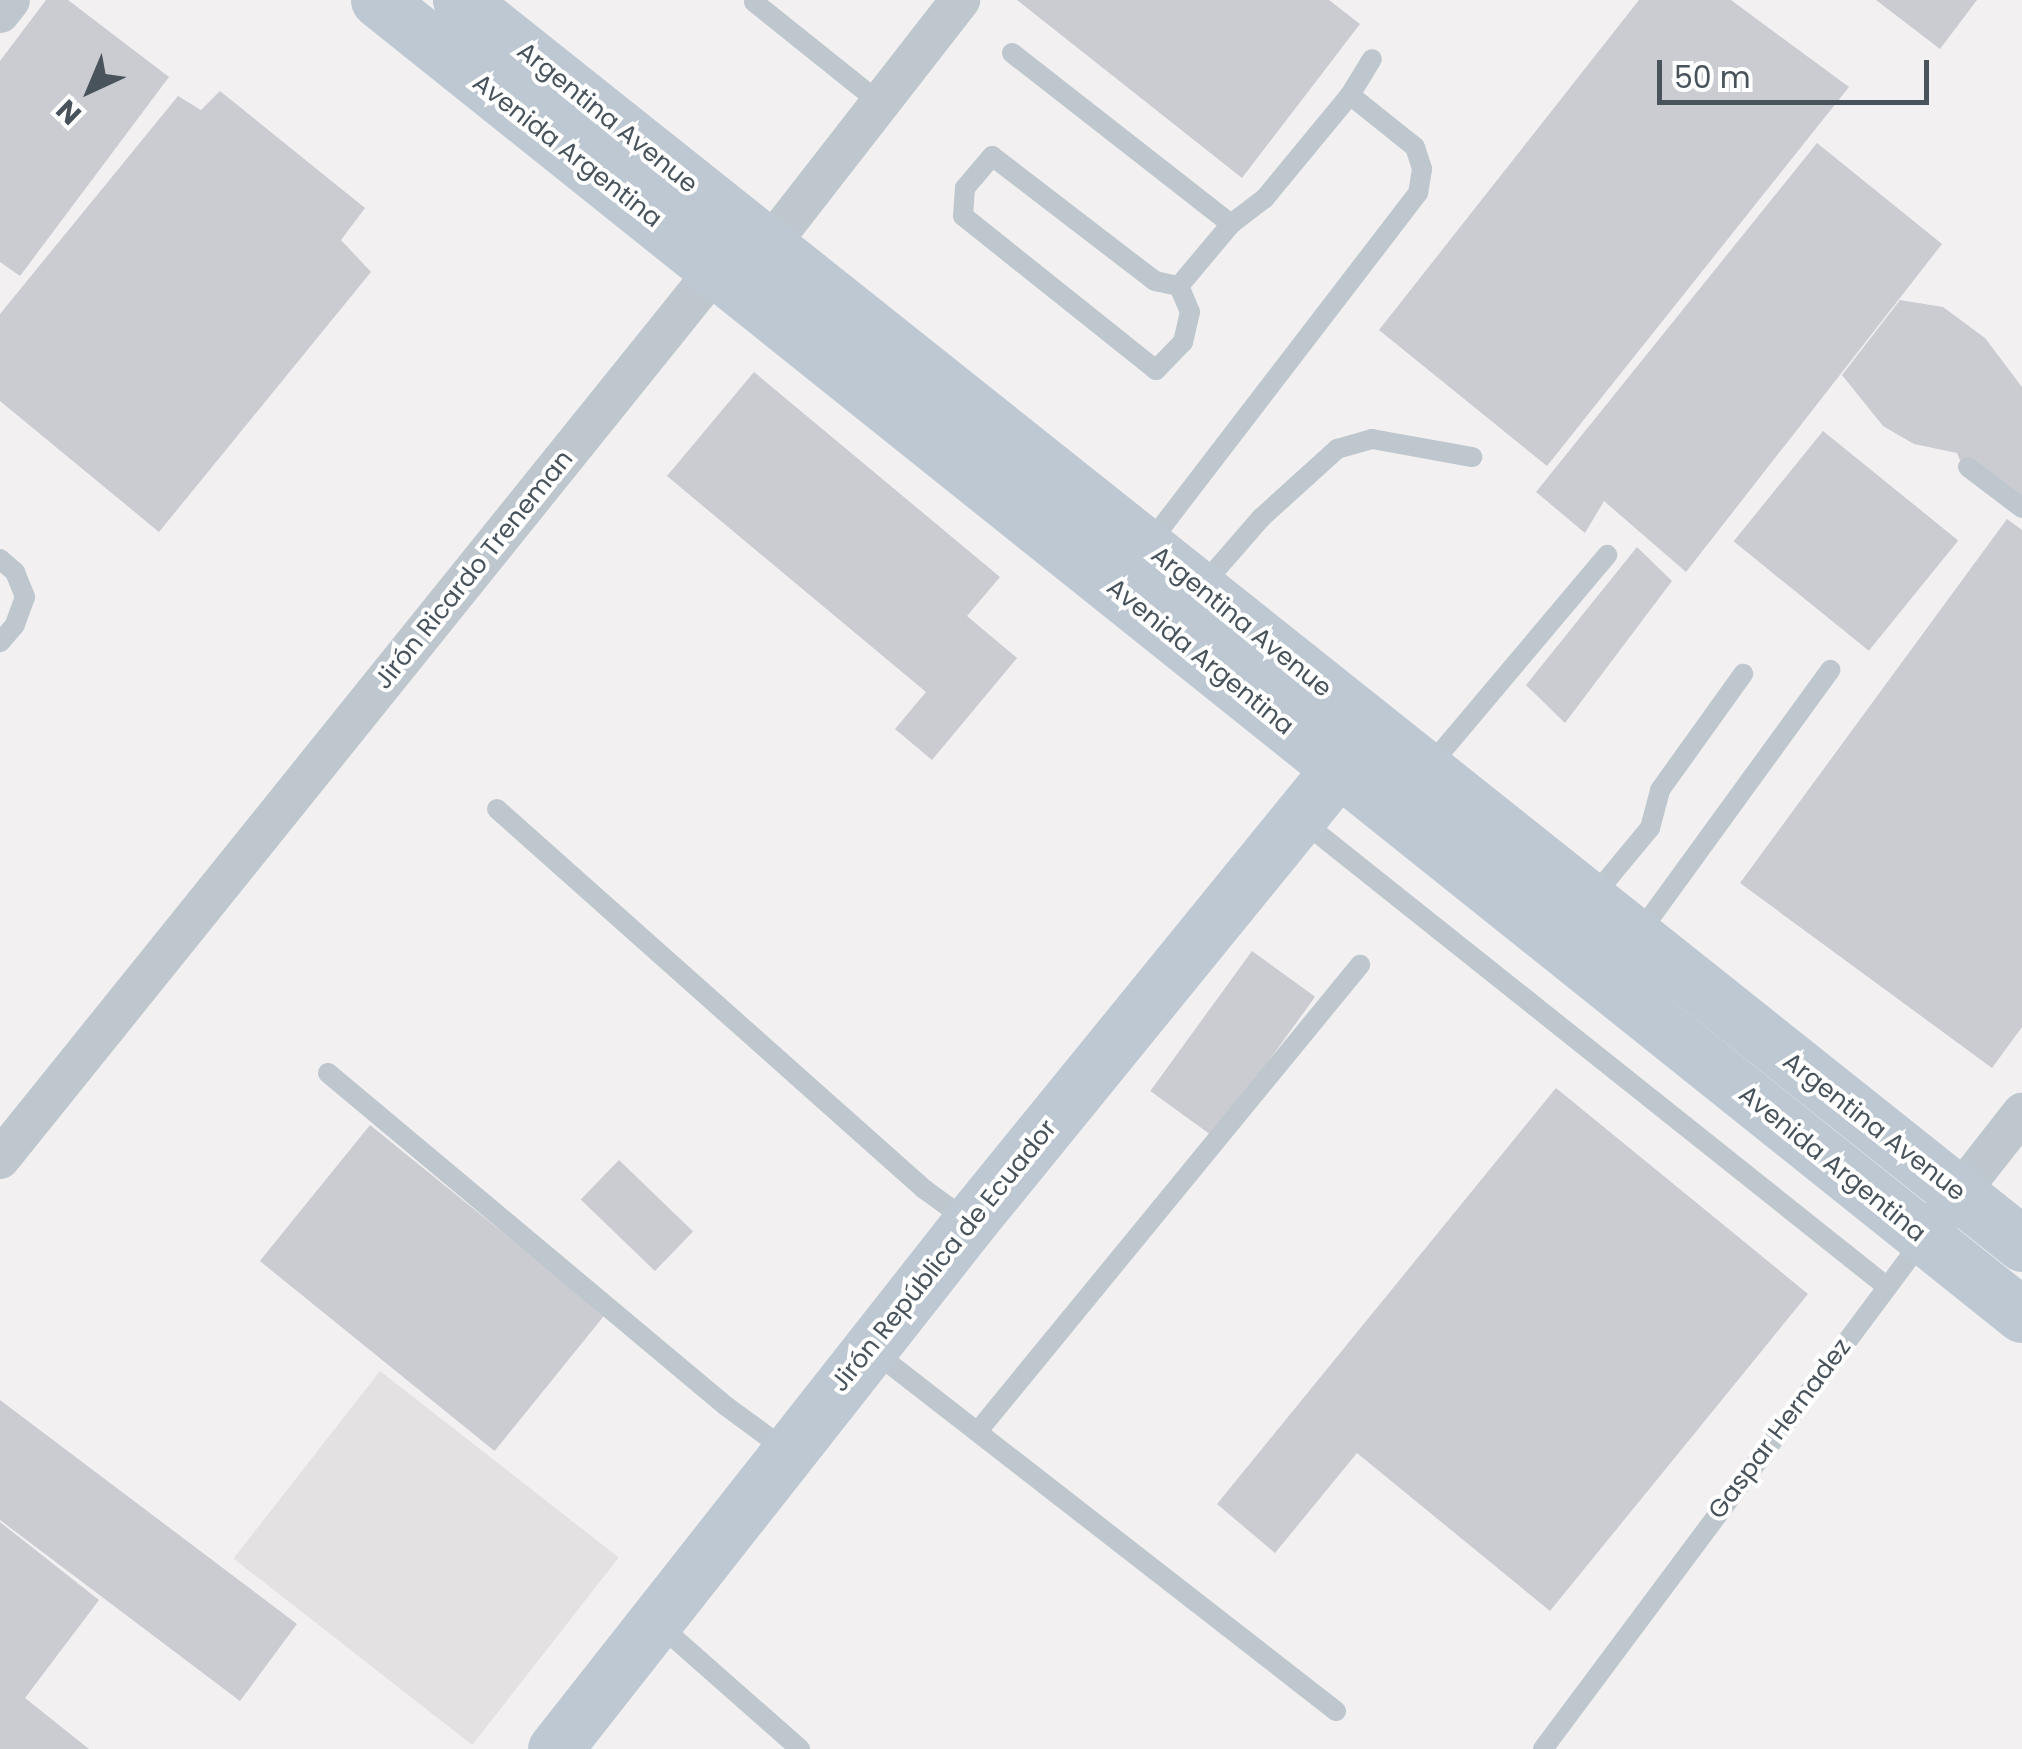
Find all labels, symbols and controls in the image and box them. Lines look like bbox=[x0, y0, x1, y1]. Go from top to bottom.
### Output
street label: Argentina Avenue bbox=[511, 36, 703, 200]
north arrow bbox=[40, 40, 140, 140]
scale bar bbox=[1662, 40, 1934, 102]
text: 50 m bbox=[1674, 56, 1751, 99]
street label: Avenida Argentina bbox=[466, 68, 668, 234]
text: N bbox=[48, 91, 90, 133]
street label: Jirón Ricardo Treneman bbox=[369, 445, 579, 695]
street label: Argentina Avenue bbox=[1145, 540, 1337, 704]
street label: Avenida Argentina bbox=[1101, 572, 1299, 742]
street label: Argentina Avenue bbox=[1777, 1046, 1971, 1208]
street label: Avenida Argentina bbox=[1733, 1079, 1931, 1249]
street label: Jirón República de Ecuador bbox=[825, 1114, 1063, 1398]
street label: Gaspar Hernadez bbox=[1702, 1333, 1858, 1525]

